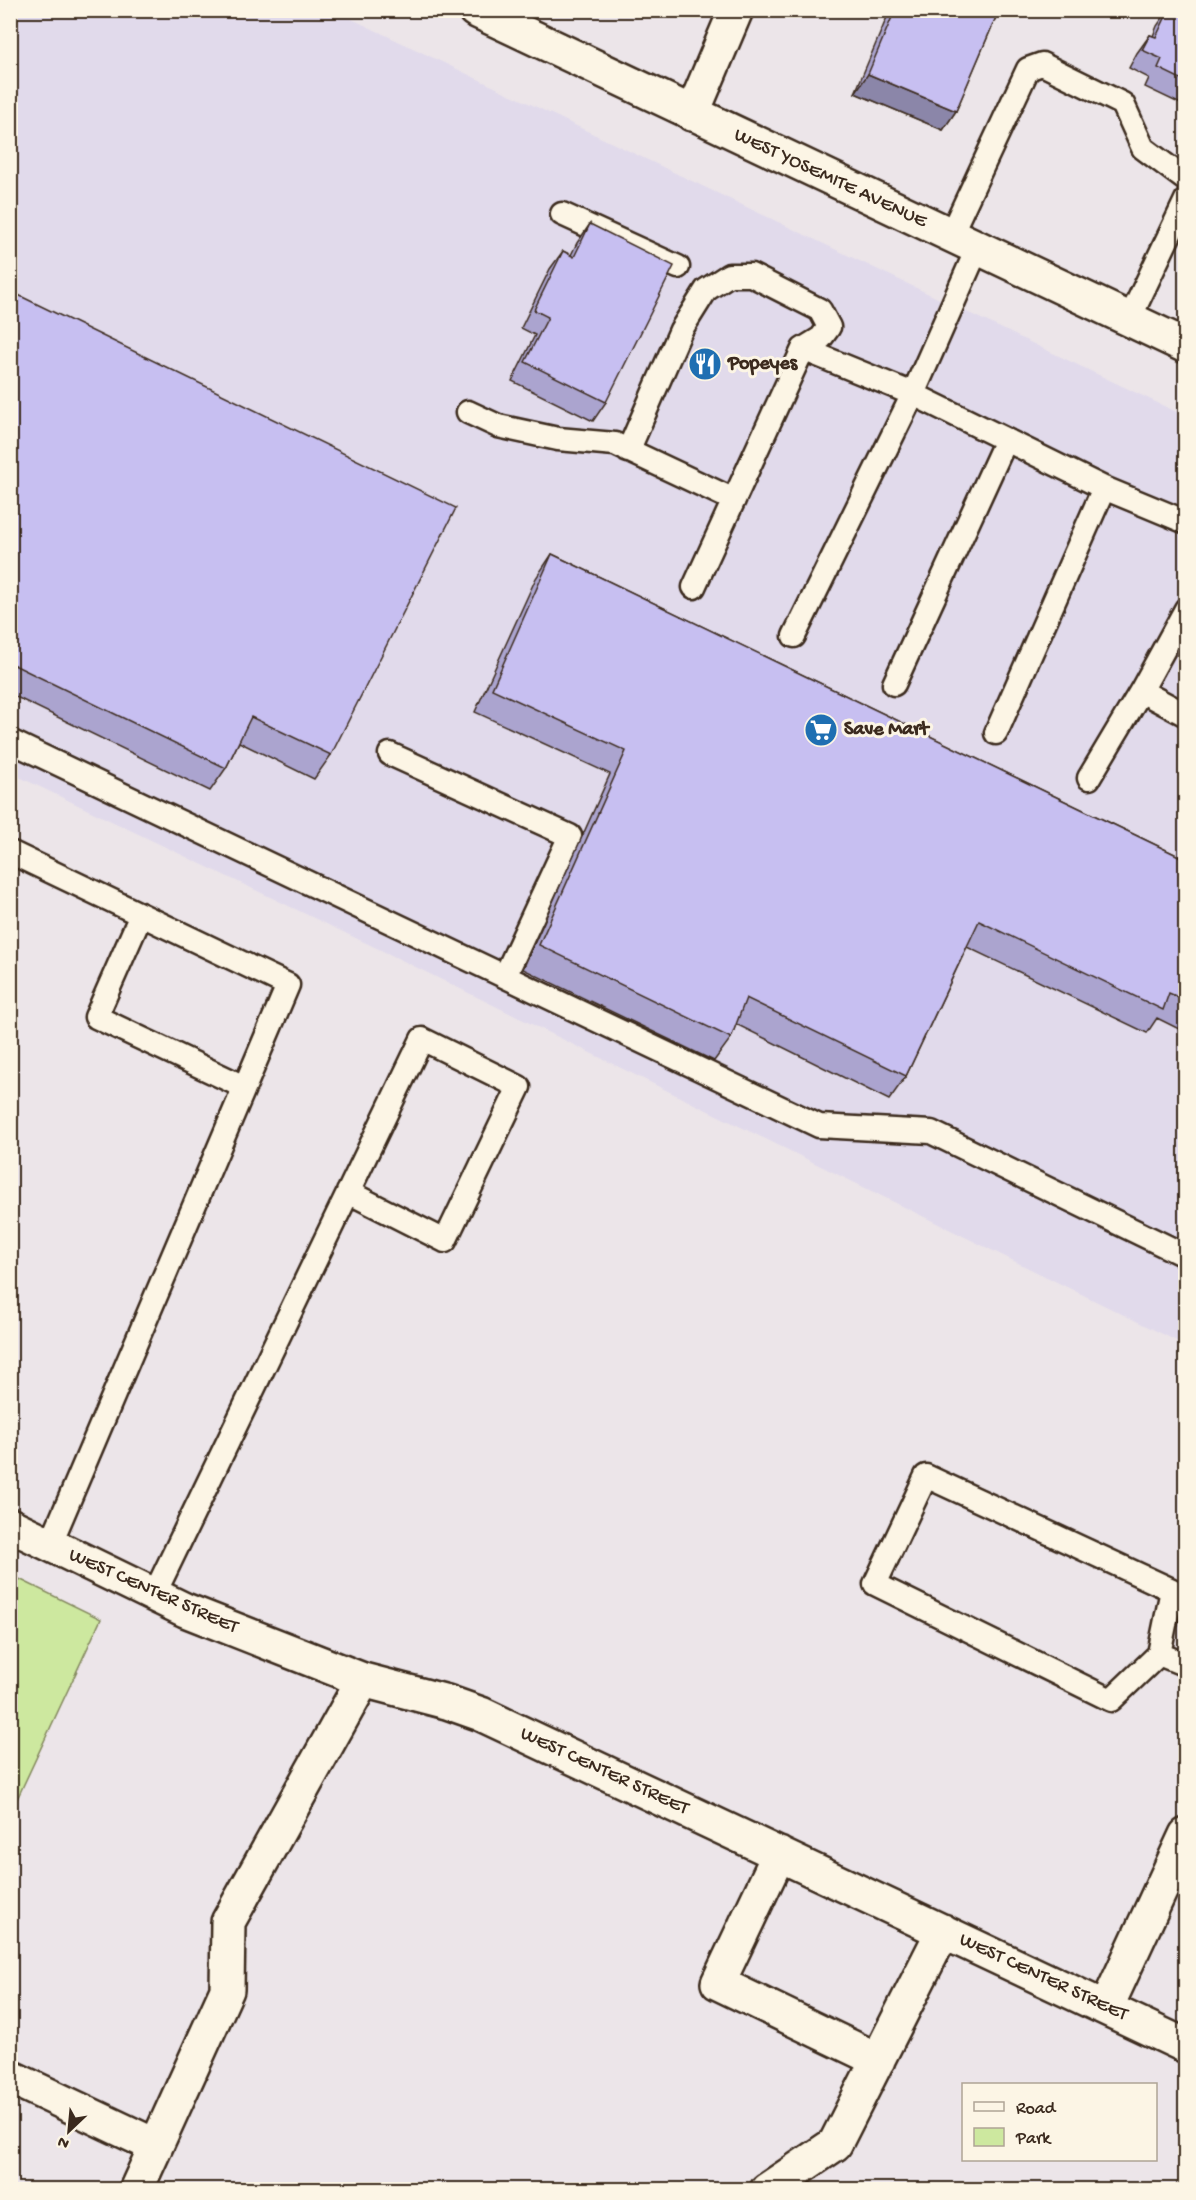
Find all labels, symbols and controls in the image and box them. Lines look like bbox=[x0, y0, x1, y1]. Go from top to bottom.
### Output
street label: WEST YOSEMITE AVENUE bbox=[730, 124, 932, 234]
restaurant icon: Popeyes bbox=[687, 346, 723, 382]
place label: Popeyes bbox=[727, 353, 799, 376]
supermarket icon: Save Mart bbox=[803, 712, 839, 748]
place label: Save Mart bbox=[844, 719, 930, 742]
street label: WEST CENTER STREET bbox=[65, 1544, 242, 1640]
street label: WEST CENTER STREET bbox=[516, 1723, 693, 1822]
street label: WEST CENTER STREET bbox=[955, 1929, 1132, 2028]
legend bbox=[962, 2083, 1157, 2161]
text: Road bbox=[1016, 2099, 1057, 2120]
north arrow bbox=[39, 2101, 99, 2161]
text: Park bbox=[1015, 2129, 1052, 2150]
text: N bbox=[55, 2130, 73, 2152]

